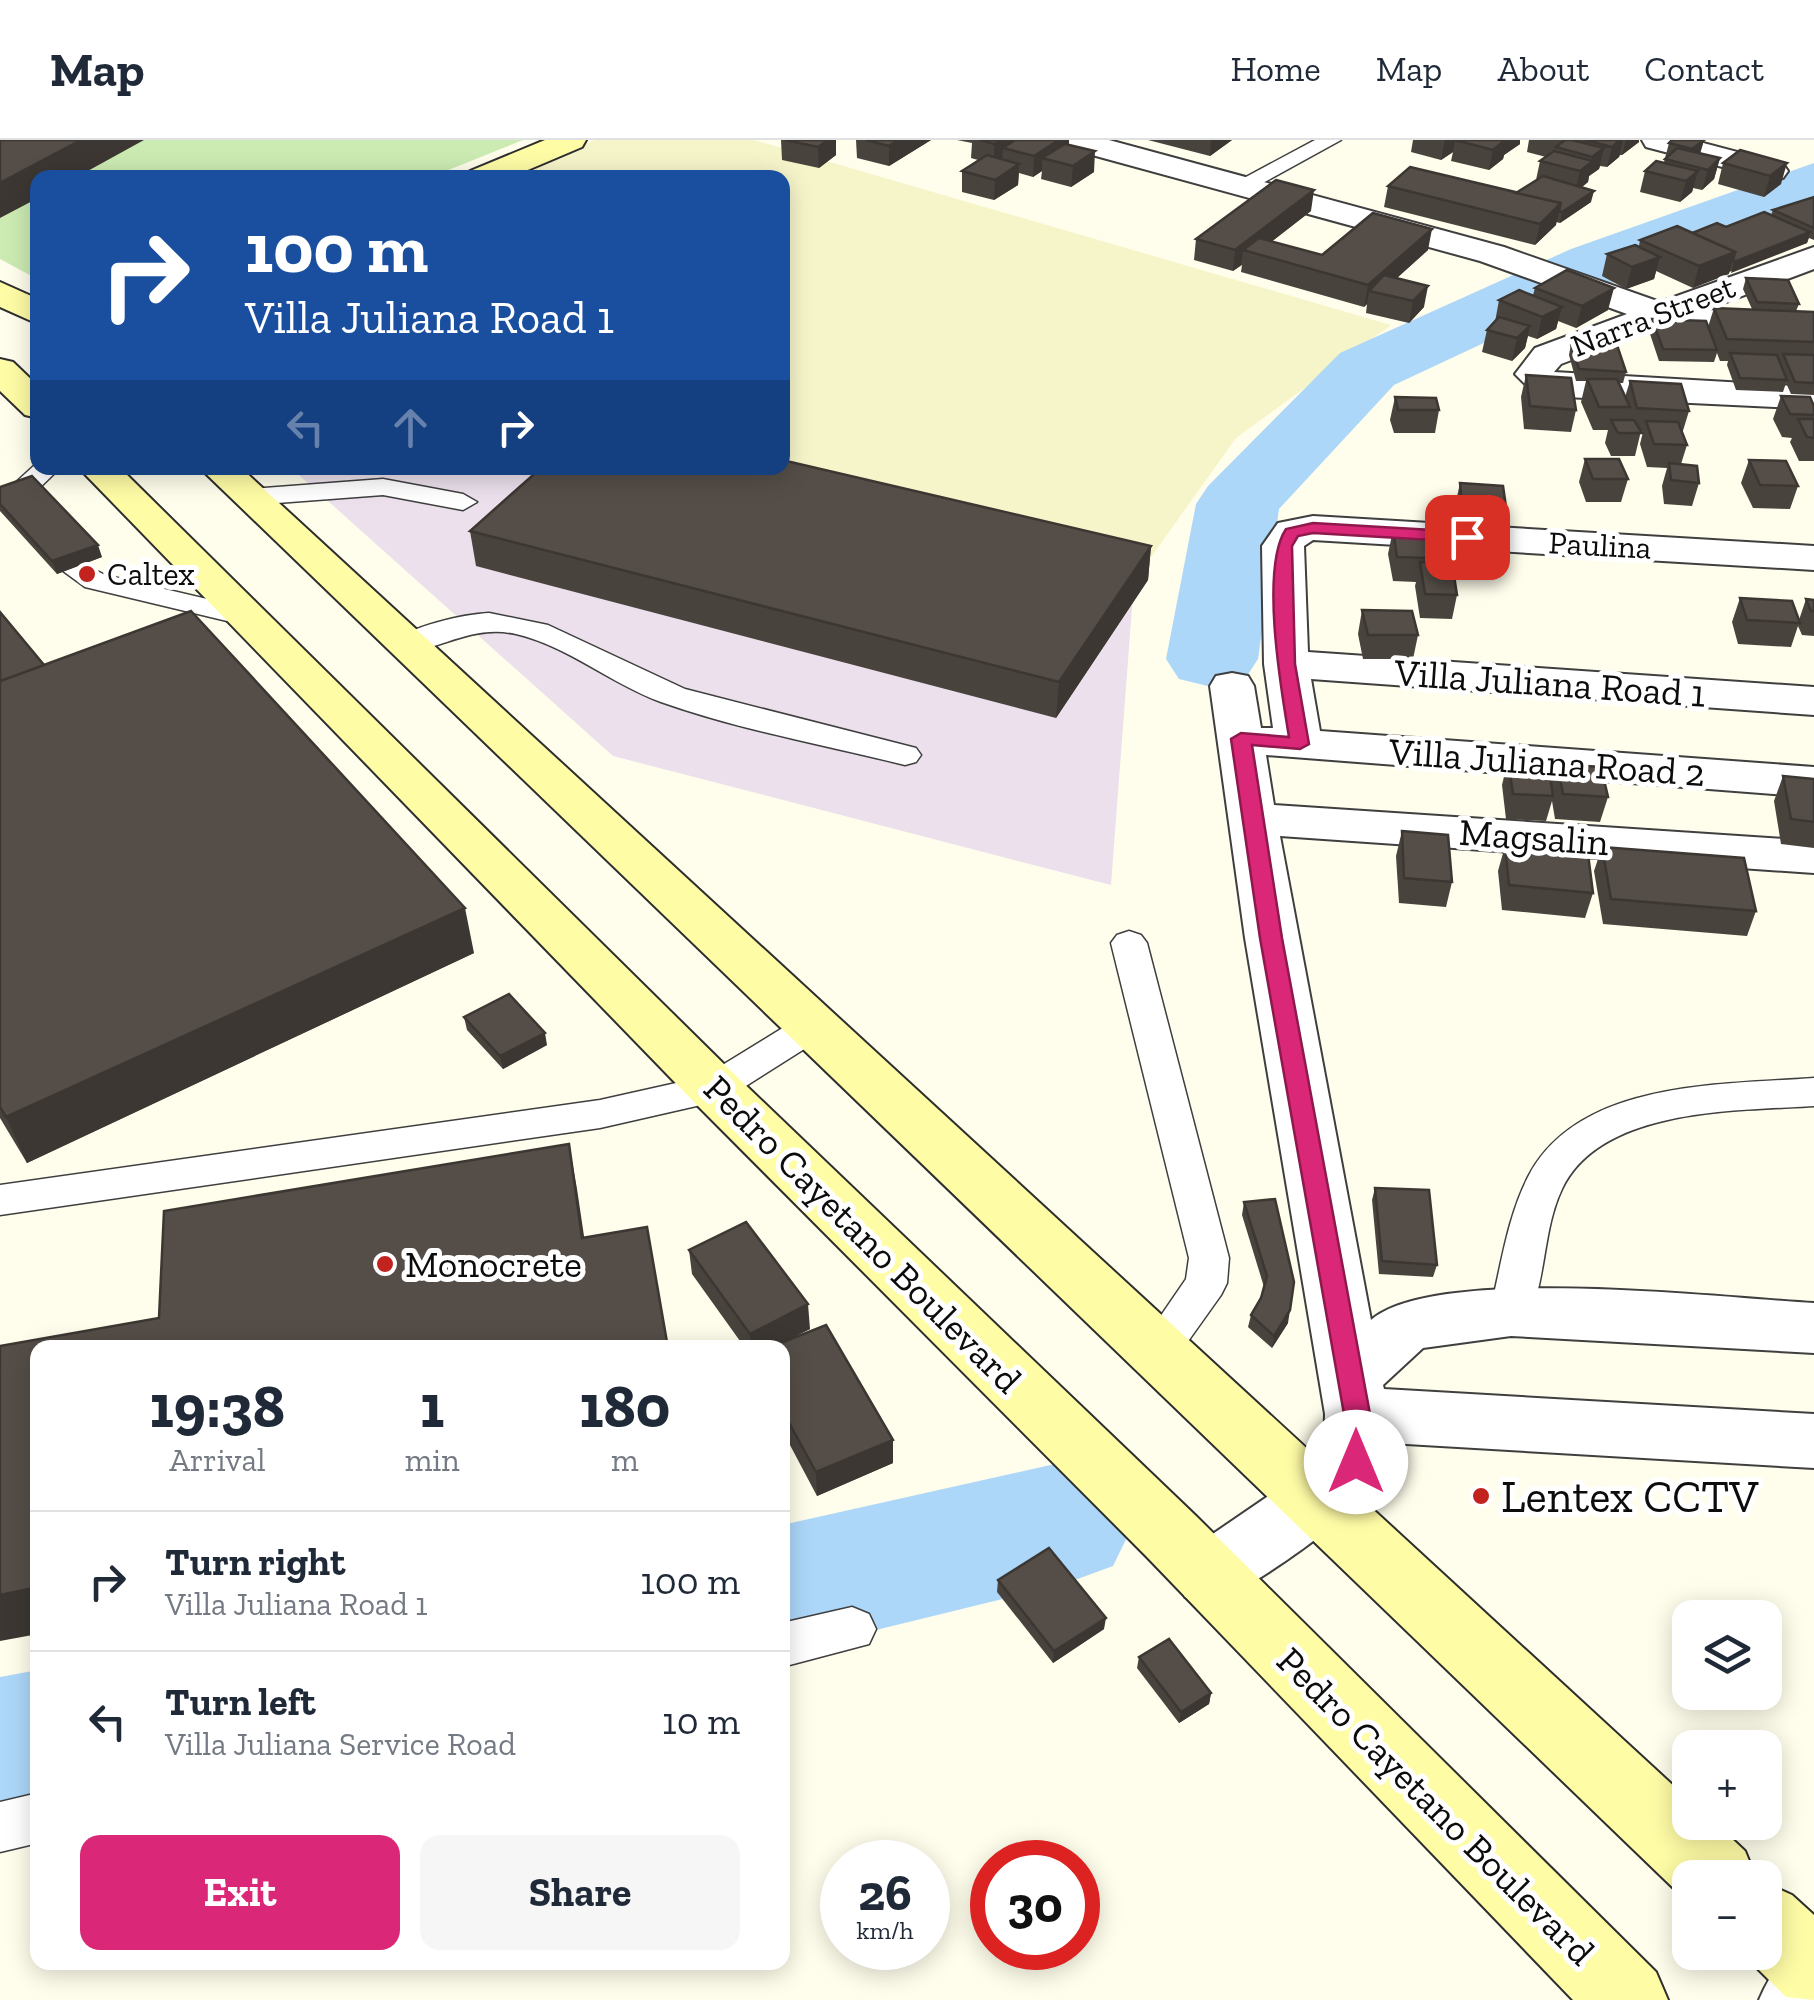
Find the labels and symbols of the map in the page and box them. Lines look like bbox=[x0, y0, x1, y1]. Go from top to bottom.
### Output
street label: Narra Street bbox=[1566, 267, 1740, 365]
pin bbox=[1425, 495, 1510, 580]
street label: Paulina bbox=[1548, 523, 1652, 567]
place label: Caltex bbox=[107, 555, 195, 593]
marker: Caltex bbox=[76, 563, 98, 585]
street label: Villa Juliana Road 1 bbox=[1392, 649, 1707, 717]
street label: Villa Juliana Road 2 bbox=[1386, 728, 1707, 796]
street label: Magsalin bbox=[1458, 809, 1611, 865]
street label: Pedro Cayetano Boulevard bbox=[694, 1065, 1032, 1403]
place label: Monocrete bbox=[405, 1241, 582, 1287]
marker: Monocrete bbox=[374, 1253, 396, 1275]
position arrow bbox=[1304, 1410, 1408, 1514]
place label: Lentex CCTV bbox=[1501, 1470, 1759, 1524]
marker: Lentex CCTV bbox=[1470, 1485, 1492, 1507]
street label: Pedro Cayetano Boulevard bbox=[1267, 1637, 1605, 1975]
speed limit sign: 30 bbox=[970, 1840, 1100, 1970]

